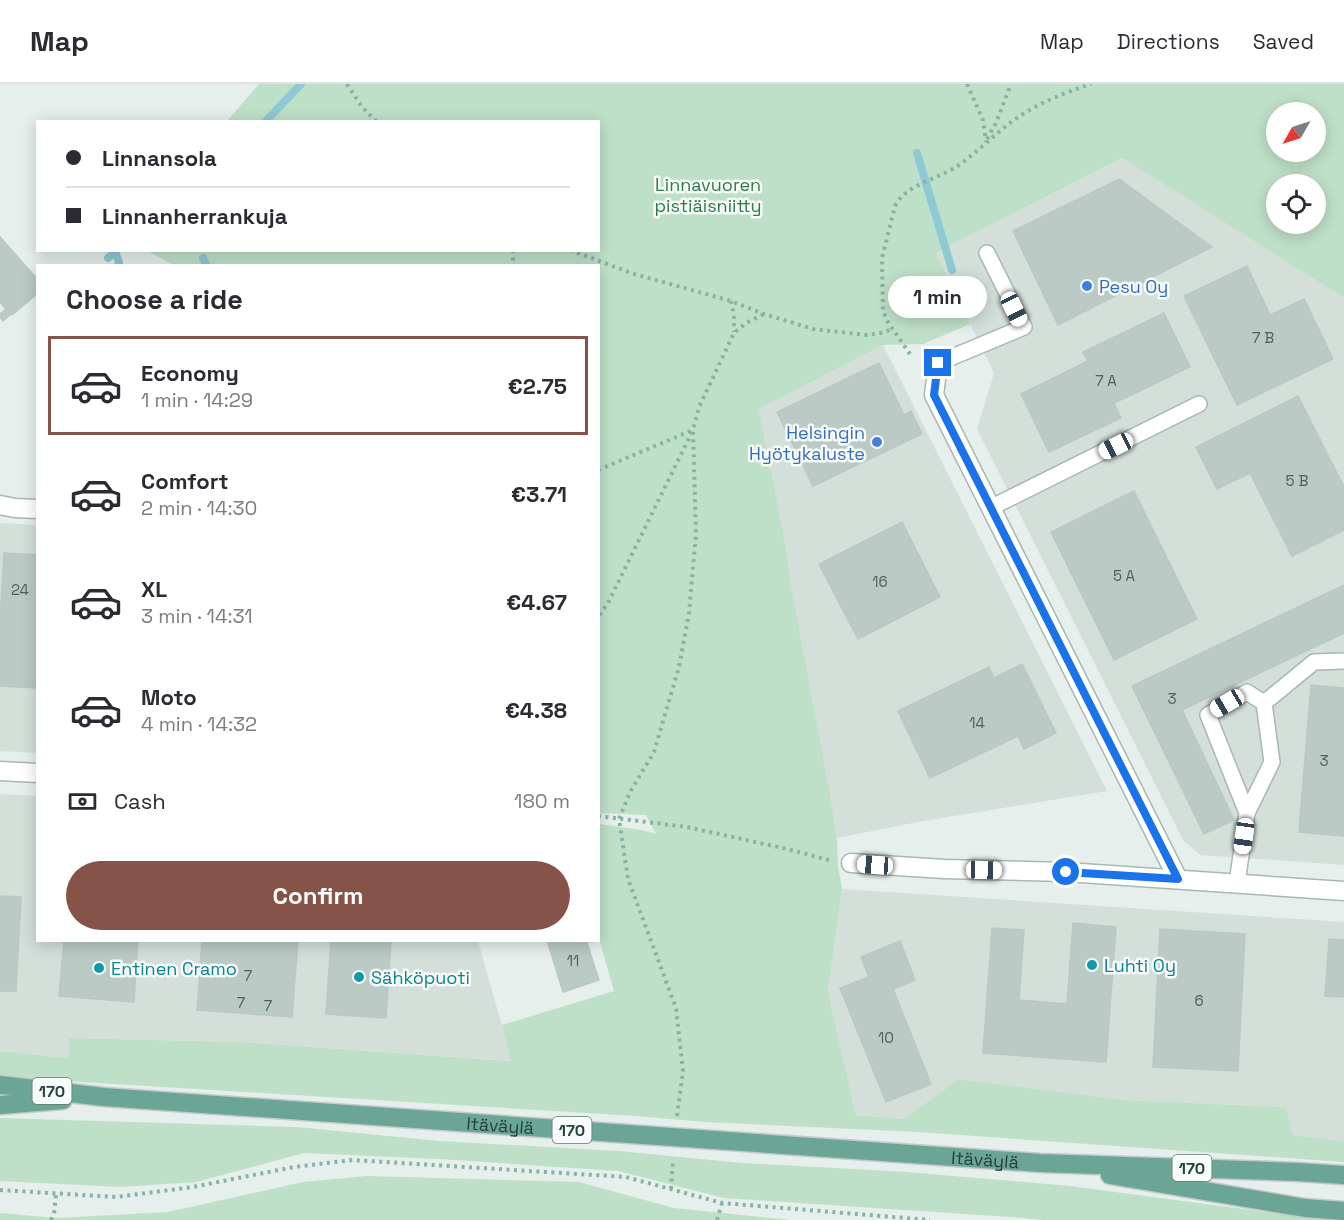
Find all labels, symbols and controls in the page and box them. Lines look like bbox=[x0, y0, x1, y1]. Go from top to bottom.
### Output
text: Map bbox=[30, 23, 89, 59]
text: Map bbox=[1040, 28, 1084, 55]
text: Directions bbox=[1117, 28, 1220, 55]
text: Saved bbox=[1253, 28, 1314, 55]
north arrow bbox=[1266, 102, 1326, 162]
map controls bbox=[1266, 102, 1326, 234]
text: Linnansola bbox=[102, 144, 217, 172]
park label: Linnavuoren pistiäisniitty bbox=[654, 173, 762, 217]
button: locate bbox=[1266, 174, 1326, 234]
text: Linnanherrankuja bbox=[102, 202, 287, 230]
place label: Pesu Oy bbox=[1099, 275, 1168, 298]
callout: 1 min bbox=[888, 276, 988, 318]
marker: Pesu Oy bbox=[1080, 279, 1094, 293]
text: Choose a ride bbox=[66, 282, 243, 317]
text: 1 min bbox=[913, 284, 962, 310]
car bbox=[998, 289, 1030, 329]
house number: 7 B bbox=[1252, 328, 1274, 347]
route end bbox=[924, 349, 951, 376]
icon: car bbox=[69, 359, 123, 413]
text: Economy bbox=[141, 359, 239, 387]
house number: 7 A bbox=[1095, 371, 1117, 390]
text: €2.75 bbox=[508, 372, 567, 400]
text: 1 min · 14:29 bbox=[141, 387, 253, 413]
place label: Helsingin Hyötykaluste bbox=[749, 421, 865, 465]
car bbox=[1096, 430, 1136, 462]
marker: Helsingin Hyötykaluste bbox=[870, 435, 884, 449]
icon: car bbox=[69, 467, 123, 521]
text: Comfort bbox=[141, 467, 229, 495]
house number: 5 B bbox=[1286, 471, 1308, 490]
text: €3.71 bbox=[511, 480, 567, 508]
text: 2 min · 14:30 bbox=[141, 495, 257, 521]
house number: 5 A bbox=[1113, 566, 1136, 585]
house number: 16 bbox=[872, 572, 888, 591]
icon: car bbox=[69, 575, 123, 629]
text: XL bbox=[141, 575, 167, 603]
house number: 24 bbox=[11, 580, 29, 599]
text: €4.67 bbox=[506, 588, 567, 616]
text: 3 min · 14:31 bbox=[141, 603, 253, 629]
icon: car bbox=[69, 683, 123, 737]
text: Moto bbox=[141, 683, 197, 711]
car bbox=[1207, 686, 1247, 720]
house number: 3 bbox=[1167, 689, 1177, 708]
text: €4.38 bbox=[505, 696, 567, 724]
text: 4 min · 14:32 bbox=[141, 711, 257, 737]
house number: 14 bbox=[969, 713, 985, 732]
house number: 3 bbox=[1319, 751, 1329, 770]
icon: cash bbox=[66, 785, 99, 818]
text: Cash bbox=[114, 787, 166, 815]
text: 180 m bbox=[514, 788, 570, 814]
car bbox=[1233, 817, 1255, 855]
car bbox=[856, 855, 894, 875]
route start bbox=[1052, 858, 1079, 885]
button: Confirm bbox=[66, 861, 570, 930]
car bbox=[966, 861, 1002, 879]
house number: 11 bbox=[567, 951, 579, 970]
place label: Luhti Oy bbox=[1104, 954, 1176, 977]
place label: Entinen Cramo bbox=[111, 957, 237, 980]
marker: Luhti Oy bbox=[1085, 958, 1099, 972]
marker: Entinen Cramo bbox=[92, 961, 106, 975]
house number: 7 bbox=[244, 966, 252, 985]
place label: Sähköpuoti bbox=[371, 966, 470, 989]
marker: Sähköpuoti bbox=[352, 970, 366, 984]
house number: 6 bbox=[1194, 991, 1204, 1010]
house number: 7 bbox=[237, 993, 245, 1012]
house number: 7 bbox=[264, 996, 272, 1015]
house number: 10 bbox=[878, 1028, 894, 1047]
road number: 170 bbox=[32, 1078, 72, 1104]
street label: Itäväylä bbox=[466, 1111, 535, 1139]
road number: 170 bbox=[552, 1117, 592, 1143]
street label: Itäväylä bbox=[950, 1145, 1020, 1173]
road number: 170 bbox=[1172, 1155, 1212, 1181]

